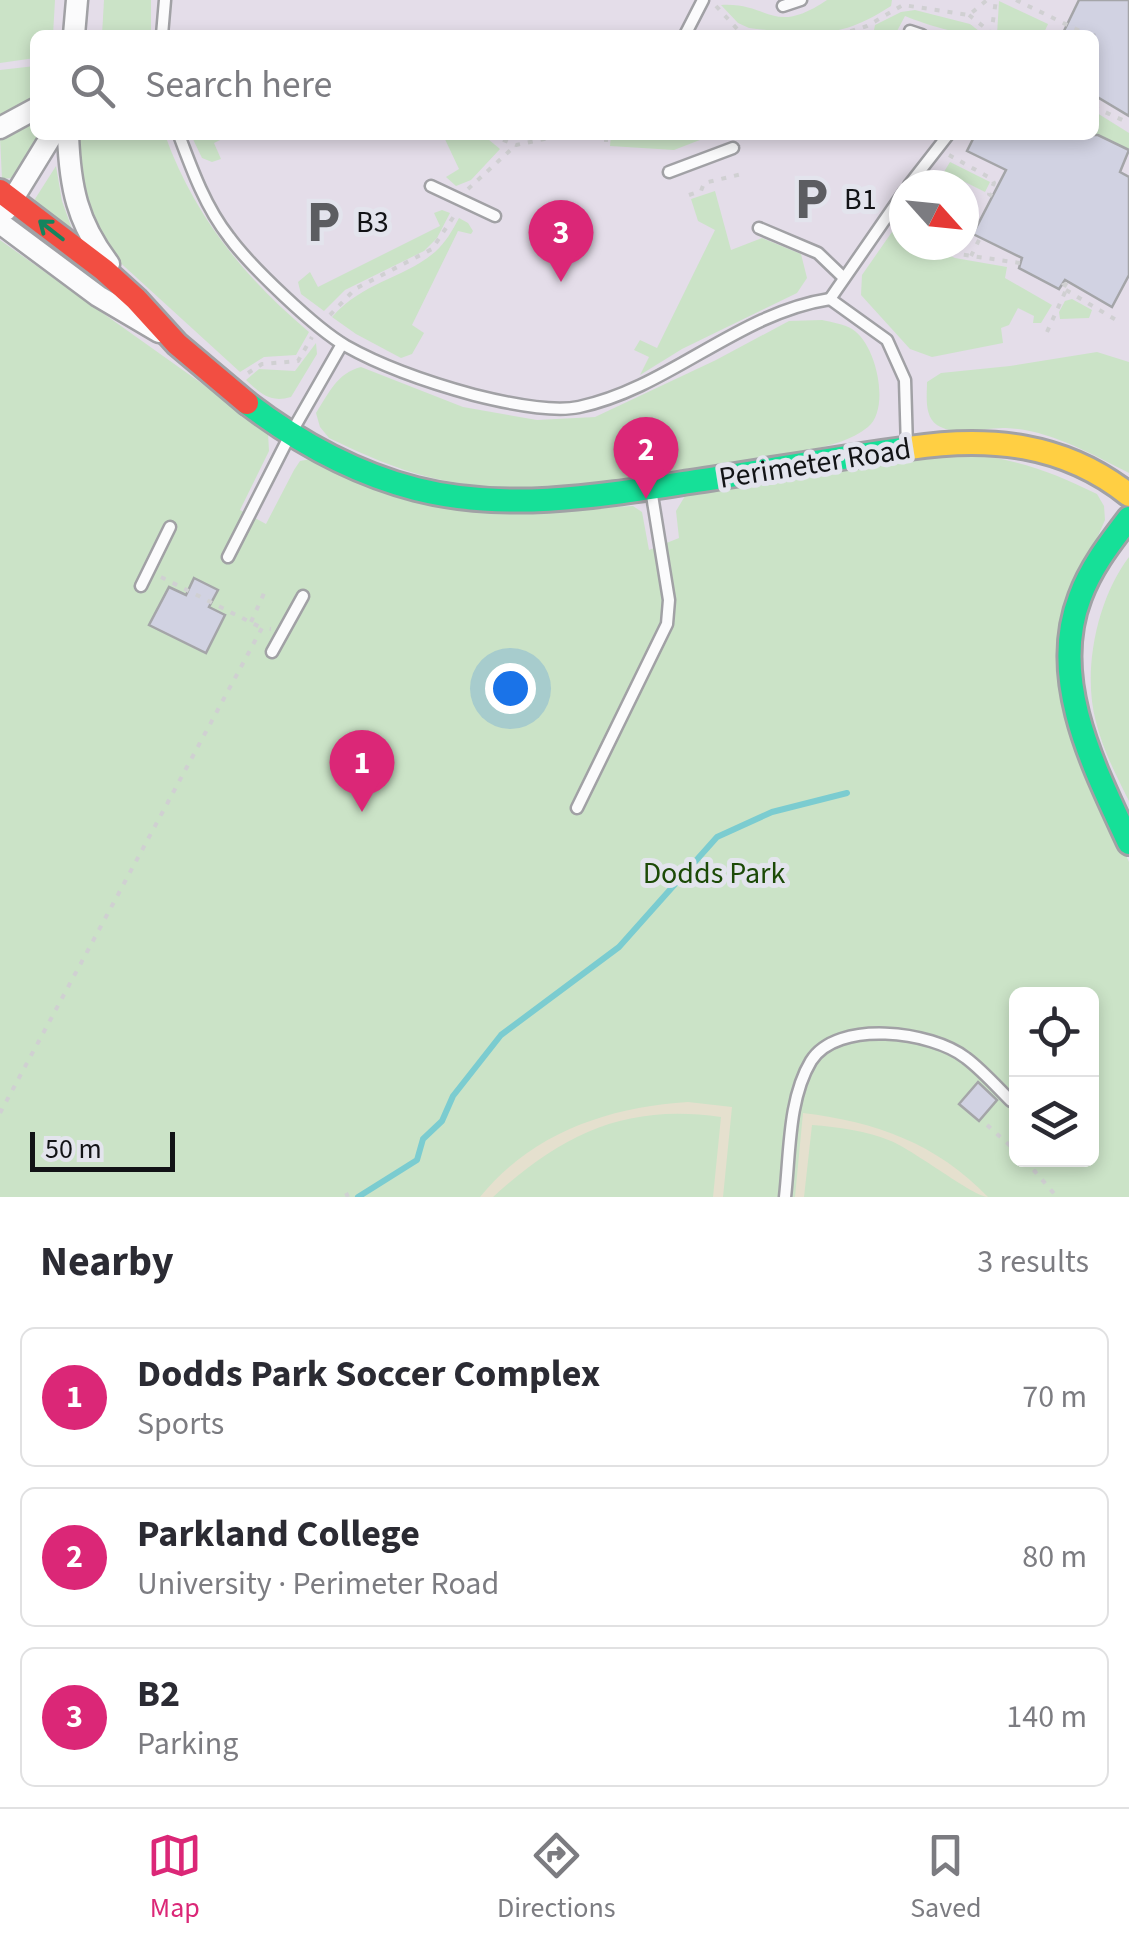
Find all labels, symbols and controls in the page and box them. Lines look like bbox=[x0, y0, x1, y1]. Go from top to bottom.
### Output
search box bbox=[30, 30, 1099, 140]
icon: search bbox=[65, 58, 120, 113]
text: Search here bbox=[145, 58, 332, 112]
north arrow bbox=[889, 170, 979, 260]
parking icon: B1 bbox=[787, 175, 835, 223]
place label: B1 bbox=[844, 178, 877, 221]
parking icon: B3 bbox=[299, 198, 347, 246]
pin: 3 bbox=[528, 200, 594, 282]
place label: B3 bbox=[356, 201, 389, 244]
one-way arrow bbox=[38, 219, 65, 240]
pin: 2 bbox=[614, 416, 678, 499]
street label: Perimeter Road bbox=[716, 427, 914, 500]
your location bbox=[485, 663, 536, 714]
pin: 1 bbox=[330, 730, 394, 812]
park label: Dodds Park bbox=[643, 852, 785, 895]
map controls bbox=[1009, 987, 1099, 1167]
button: locate bbox=[1009, 987, 1099, 1077]
button: layers bbox=[1009, 1077, 1099, 1167]
scale bar bbox=[30, 1127, 175, 1172]
text: 50 m bbox=[45, 1129, 102, 1169]
text: Nearby bbox=[40, 1232, 174, 1292]
text: 3 results bbox=[977, 1239, 1089, 1285]
text: Dodds Park Soccer Complex bbox=[137, 1347, 600, 1401]
text: 1 bbox=[66, 1374, 83, 1420]
text: 70 m bbox=[1022, 1374, 1087, 1420]
text: Sports bbox=[137, 1401, 224, 1447]
text: Parkland College bbox=[137, 1507, 420, 1561]
text: 2 bbox=[66, 1534, 83, 1580]
text: 80 m bbox=[1022, 1534, 1087, 1580]
text: University · Perimeter Road bbox=[137, 1561, 499, 1607]
text: B2 bbox=[137, 1667, 180, 1721]
text: 3 bbox=[66, 1694, 83, 1740]
text: 140 m bbox=[1006, 1694, 1087, 1740]
text: Parking bbox=[137, 1721, 238, 1767]
tab: Map bbox=[147, 1828, 202, 1928]
tab: Directions bbox=[497, 1828, 616, 1928]
tab: Saved bbox=[910, 1828, 982, 1928]

